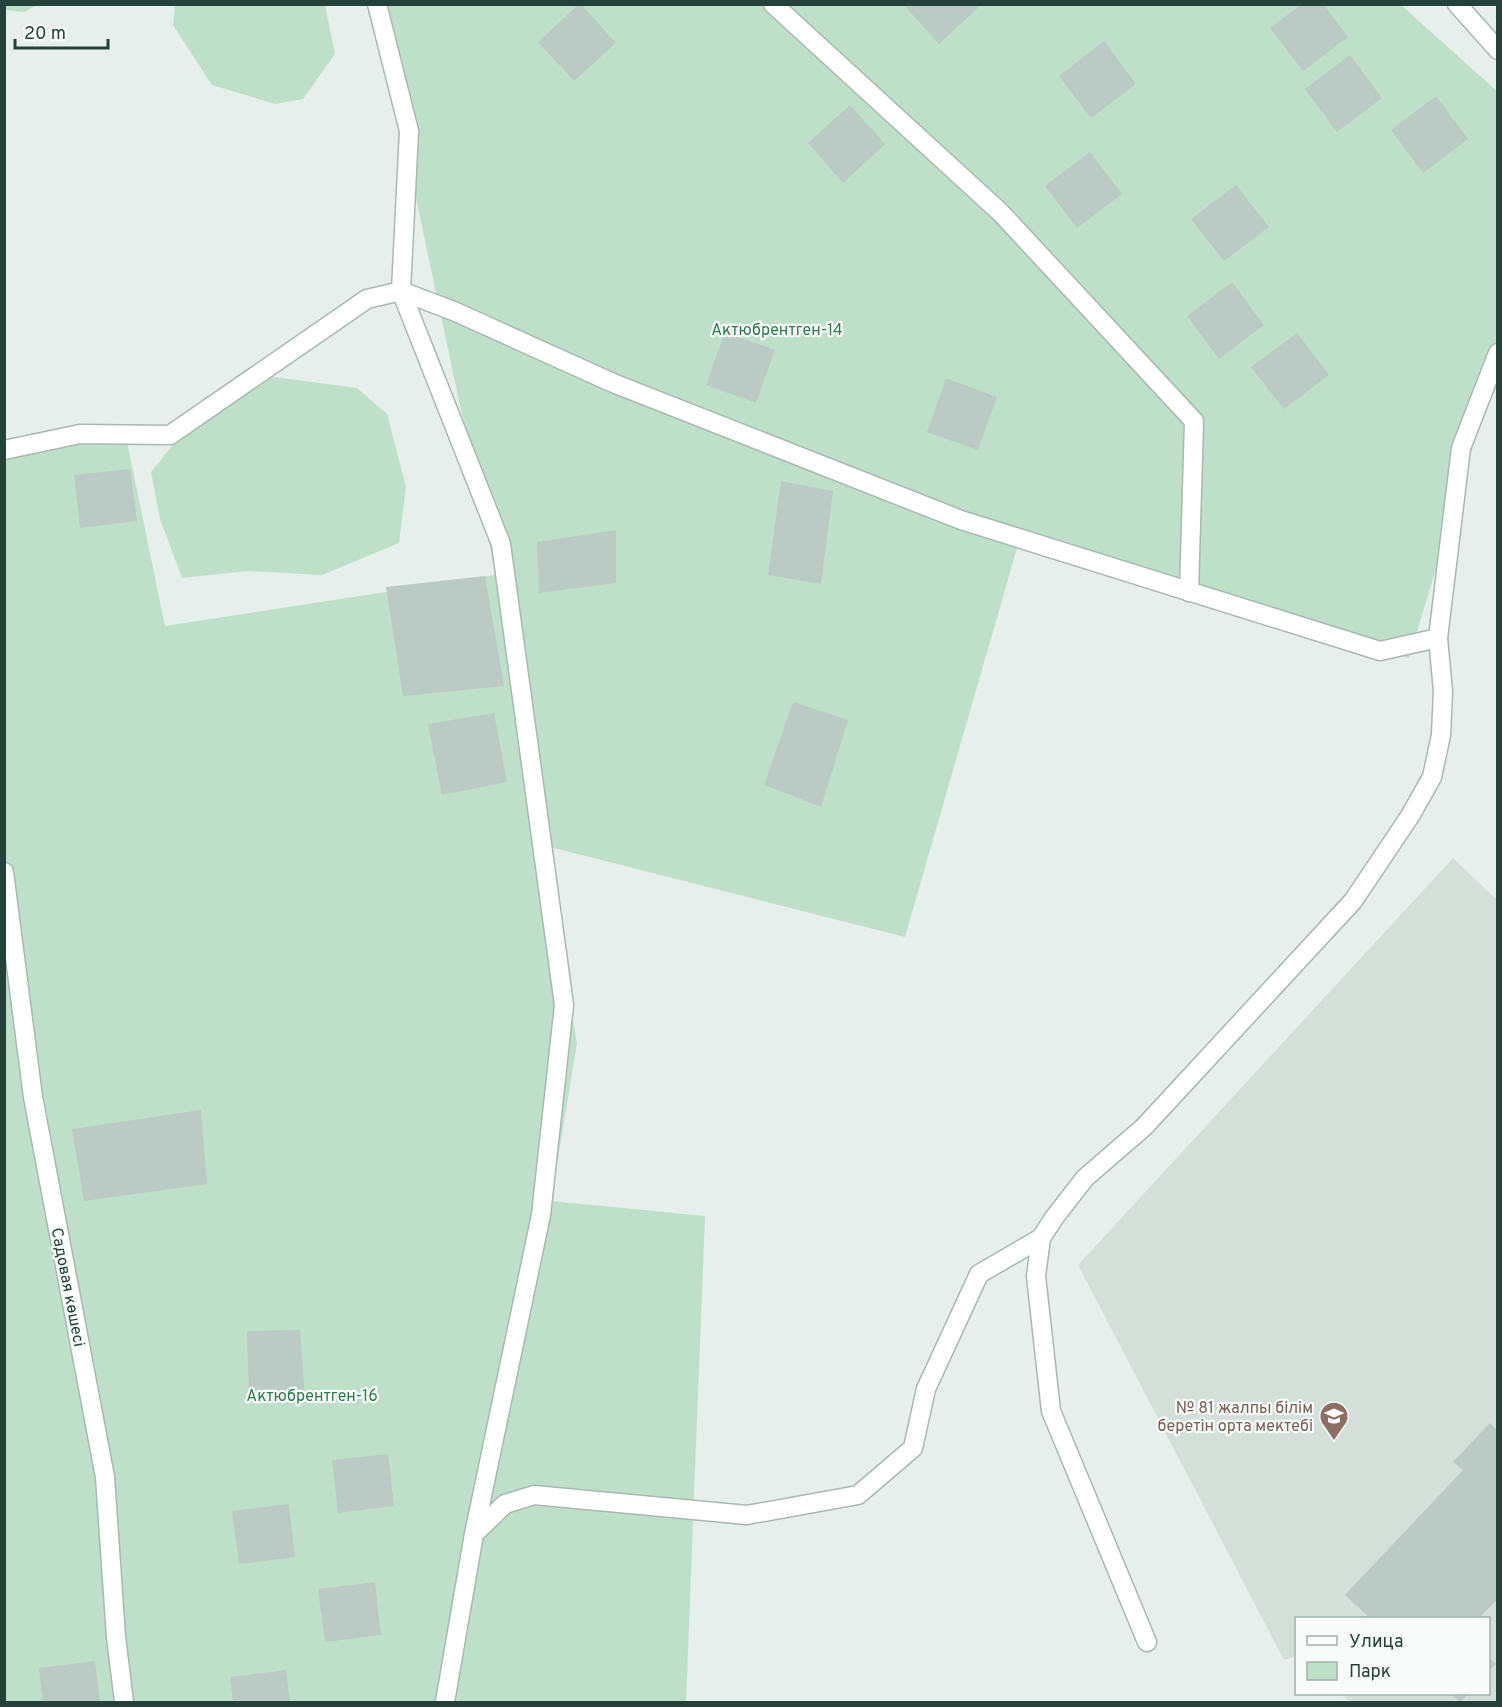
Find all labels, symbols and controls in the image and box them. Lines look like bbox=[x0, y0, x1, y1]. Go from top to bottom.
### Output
scale bar bbox=[15, 12, 108, 50]
text: 20 m bbox=[24, 23, 66, 46]
park label: Актюбрентген-14 bbox=[711, 321, 843, 341]
street label: Садовая көшесі bbox=[46, 1226, 88, 1349]
park label: Актюбрентген-16 bbox=[246, 1387, 378, 1407]
place label: № 81 жалпы білім беретін орта мектебі bbox=[1158, 1399, 1313, 1437]
school or university icon: № 81 жалпы білім беретін орта мектебі bbox=[1318, 1400, 1350, 1442]
legend bbox=[1295, 1617, 1490, 1695]
text: Улица bbox=[1349, 1631, 1403, 1654]
text: Парк bbox=[1349, 1661, 1391, 1684]

